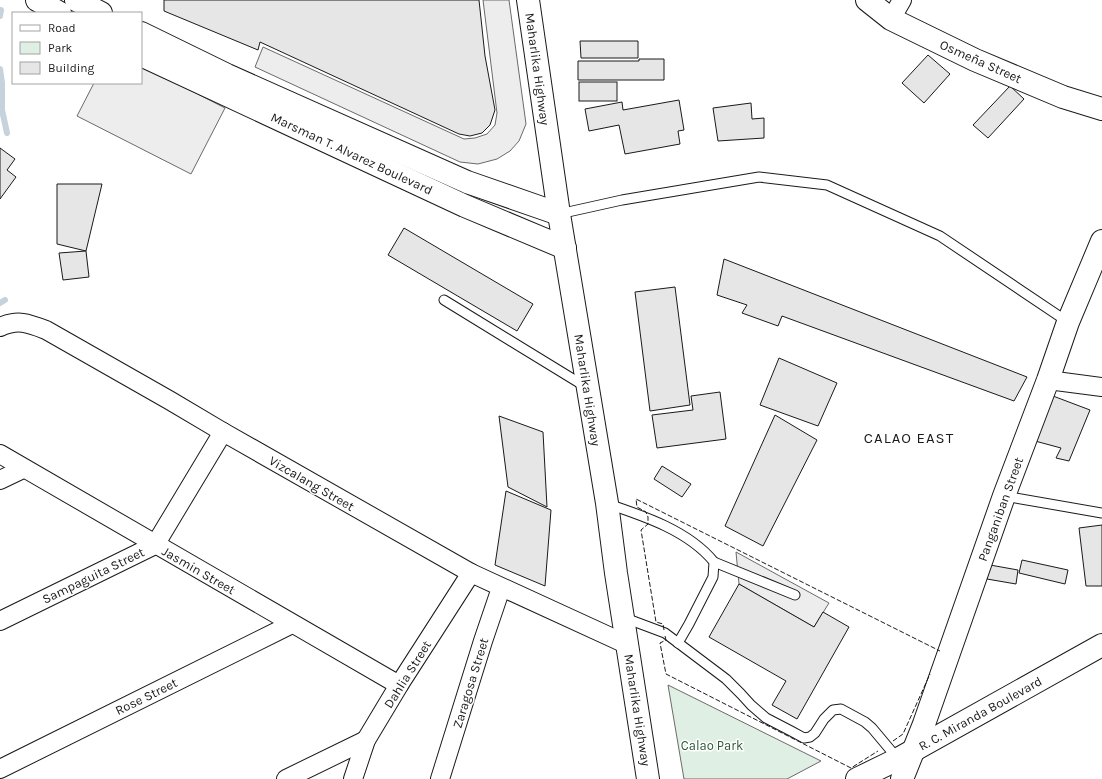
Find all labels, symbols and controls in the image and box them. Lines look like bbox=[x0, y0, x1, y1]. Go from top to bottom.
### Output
legend bbox=[12, 12, 142, 84]
street label: Maharlika Highway bbox=[522, 12, 553, 126]
text: Road bbox=[48, 21, 76, 35]
street label: Osmeña Street bbox=[938, 37, 1024, 86]
text: Park bbox=[48, 41, 73, 55]
text: Building bbox=[48, 61, 95, 75]
street label: Marsman T. Alvarez Boulevard bbox=[269, 109, 435, 198]
street label: Maharlika Highway bbox=[571, 333, 604, 447]
district label: CALAO EAST bbox=[864, 429, 954, 447]
street label: Vizcalang Street bbox=[266, 453, 357, 514]
street label: Panganiban Street bbox=[975, 455, 1026, 563]
street label: Jasmin Street bbox=[160, 543, 238, 597]
street label: Sampaguita Street bbox=[40, 544, 147, 607]
street label: Zaragosa Street bbox=[450, 636, 491, 730]
street label: Dahlia Street bbox=[381, 638, 434, 711]
street label: Maharlika Highway bbox=[621, 653, 654, 767]
street label: R. C. Miranda Boulevard bbox=[916, 673, 1045, 754]
street label: Rose Street bbox=[113, 675, 180, 718]
park label: Calao Park bbox=[681, 738, 743, 753]

